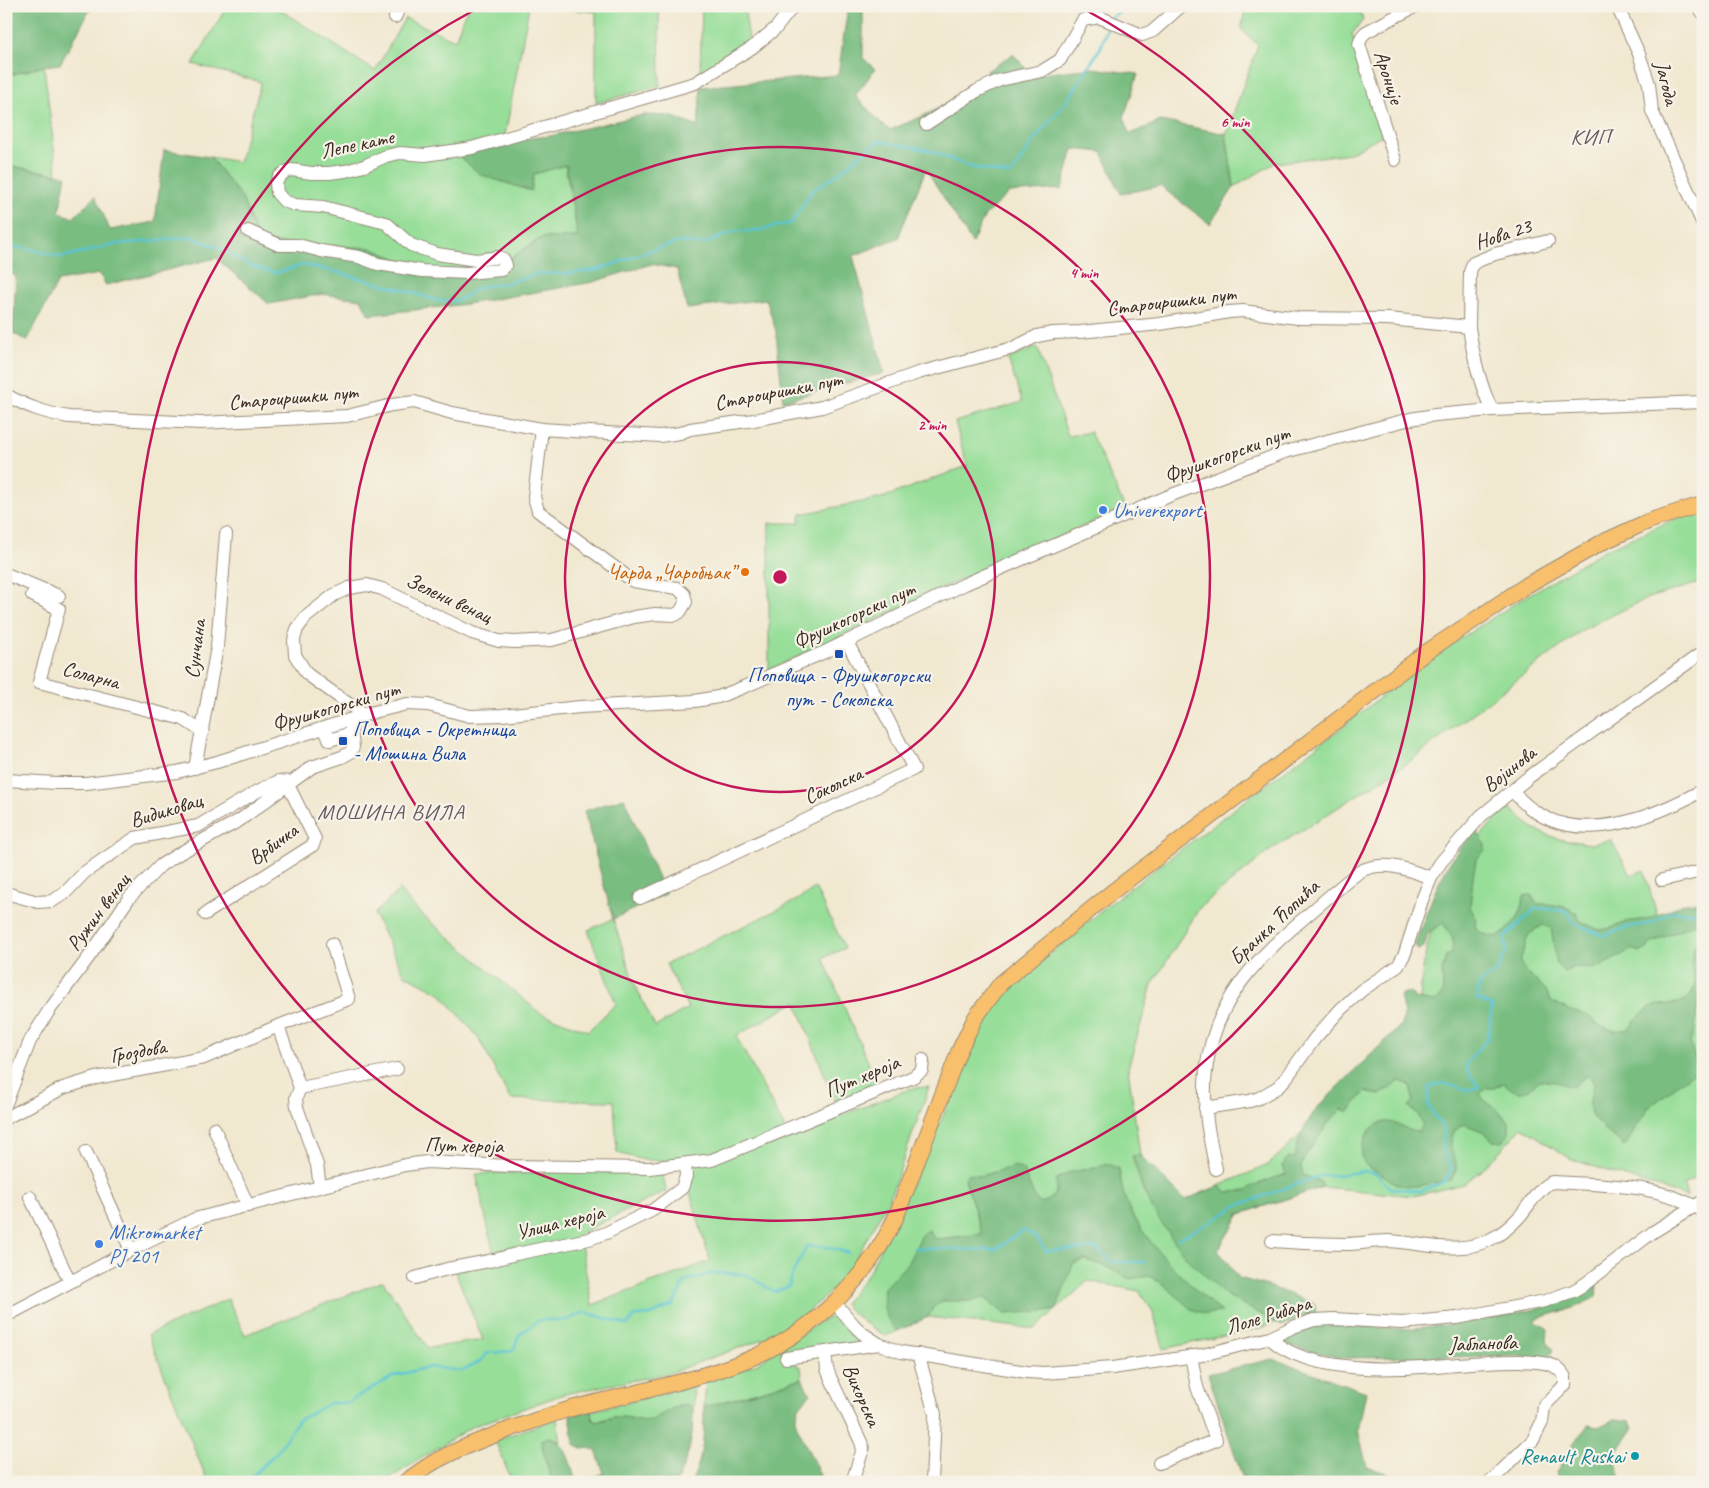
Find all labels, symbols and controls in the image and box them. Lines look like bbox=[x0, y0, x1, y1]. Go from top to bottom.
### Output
street label: Ароније bbox=[1368, 47, 1410, 109]
street label: Јагода bbox=[1649, 58, 1686, 110]
text: 6 min bbox=[1220, 113, 1251, 132]
street label: Лепе кате bbox=[318, 123, 398, 164]
district label: КИП bbox=[1570, 123, 1614, 151]
street label: Нова 23 bbox=[1471, 212, 1536, 255]
text: 4 min bbox=[1070, 264, 1099, 283]
street label: Староиришки пут bbox=[1105, 280, 1238, 322]
street label: Староиришки пут bbox=[712, 366, 845, 416]
street label: Староиришки пут bbox=[227, 378, 360, 416]
text: 2 min bbox=[918, 416, 947, 435]
street label: Фрушкогорски пут bbox=[1161, 419, 1295, 489]
place label: Univerexport bbox=[1113, 497, 1204, 523]
marker: Univerexport bbox=[1097, 504, 1109, 516]
place label: Чарда „Чаробњак” bbox=[608, 559, 739, 585]
marker: Чарда „Чаробњак” bbox=[739, 566, 751, 578]
street label: Зелени венац bbox=[402, 567, 497, 630]
centre of rings bbox=[771, 568, 789, 586]
street label: Фрушкогорски пут bbox=[789, 575, 920, 655]
street label: Сунчана bbox=[178, 616, 212, 680]
marker: Поповица - Фрушкогорски пут - Соколска bbox=[833, 648, 845, 660]
street label: Соларна bbox=[60, 655, 125, 696]
place label: Поповица - Фрушкогорски пут - Соколска bbox=[748, 662, 931, 712]
street label: Фрушкогорски пут bbox=[269, 675, 404, 737]
place label: Поповица - Окретница - Мошина Вила bbox=[353, 716, 518, 766]
marker: Поповица - Окретница - Мошина Вила bbox=[337, 735, 349, 747]
street label: Војинова bbox=[1477, 738, 1543, 798]
street label: Соколска bbox=[800, 759, 869, 810]
street label: Видиковац bbox=[127, 786, 207, 833]
district label: МОШИНА ВИЛА bbox=[317, 798, 465, 826]
street label: Врбичка bbox=[243, 816, 304, 871]
street label: Ружин венац bbox=[60, 867, 136, 956]
street label: Бранка Ћопића bbox=[1223, 872, 1326, 970]
street label: Гроздова bbox=[108, 1033, 170, 1069]
street label: Пут хероја bbox=[821, 1048, 905, 1103]
street label: Пут хероја bbox=[425, 1131, 505, 1159]
street label: Улица хероја bbox=[513, 1198, 608, 1245]
place label: Mikromarket PJ 201 bbox=[109, 1219, 203, 1269]
marker: Mikromarket PJ 201 bbox=[93, 1238, 105, 1250]
street label: Лоле Рибара bbox=[1222, 1289, 1315, 1340]
street label: Јабланова bbox=[1447, 1329, 1519, 1357]
street label: Вихорска bbox=[837, 1360, 888, 1432]
place label: Renault Ruskai bbox=[1520, 1443, 1628, 1469]
marker: Renault Ruskai bbox=[1629, 1450, 1641, 1462]

